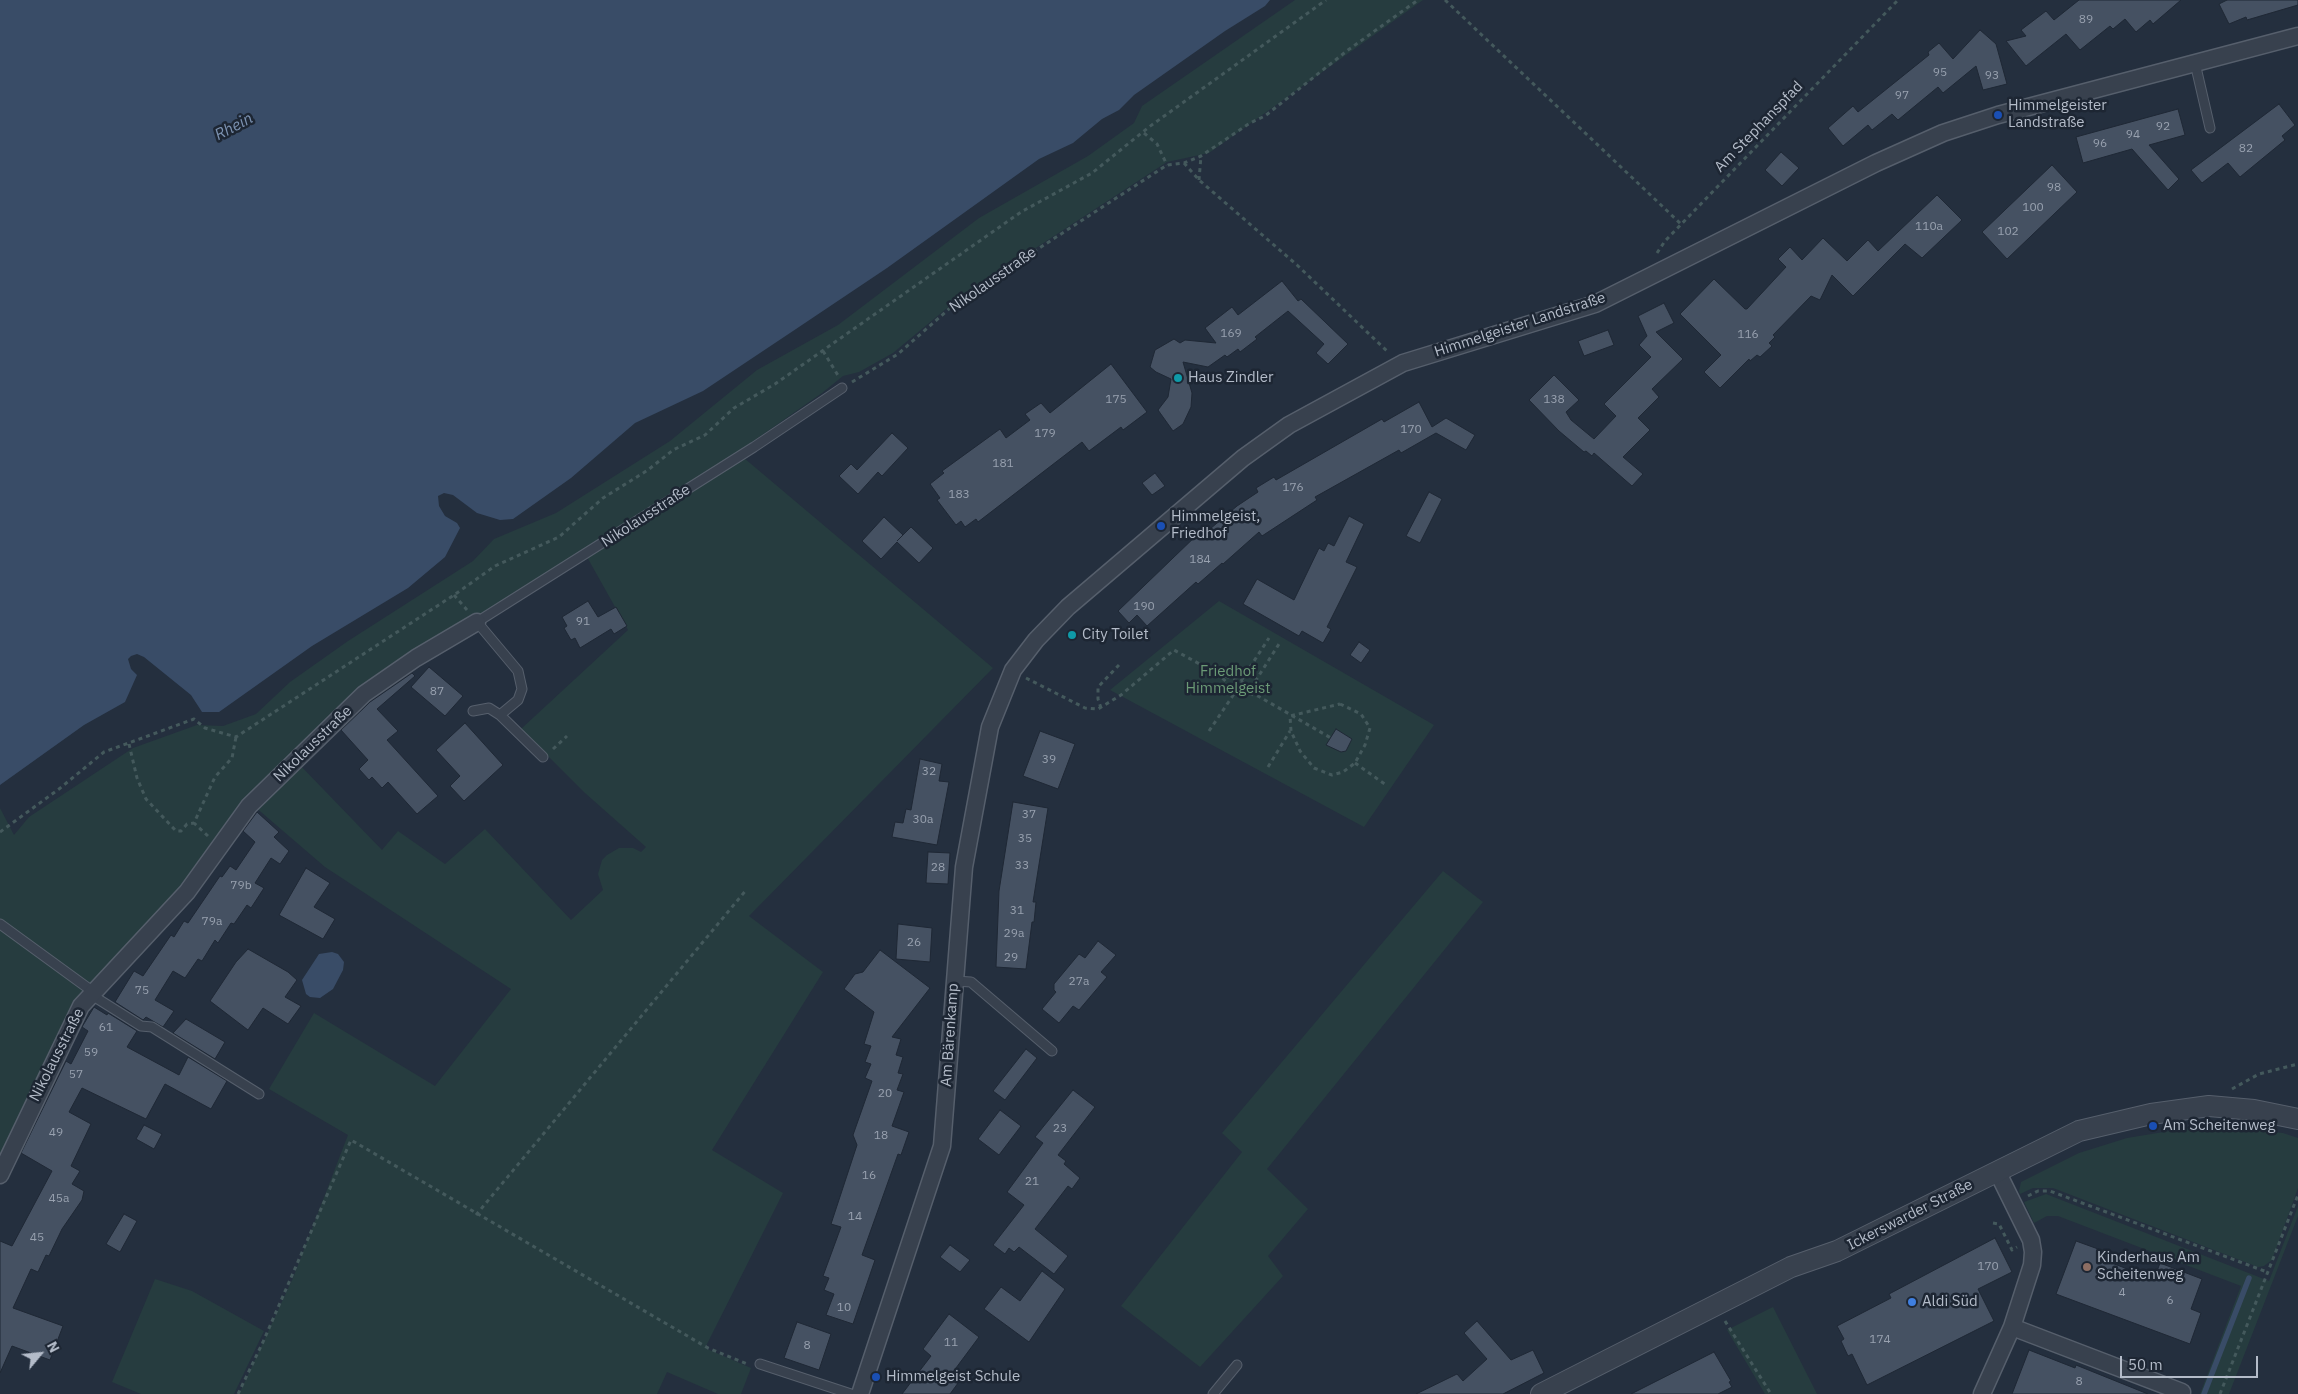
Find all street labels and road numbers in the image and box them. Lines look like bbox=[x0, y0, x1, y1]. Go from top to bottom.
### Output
street label: Am Stephanspfad bbox=[1711, 78, 1807, 176]
street label: Nikolausstraße bbox=[946, 243, 1040, 317]
street label: Himmelgeister Landstraße bbox=[1432, 289, 1608, 361]
street label: Nikolausstraße bbox=[598, 481, 694, 551]
street label: Nikolausstraße bbox=[270, 702, 356, 786]
street label: Am Bärenkamp bbox=[937, 983, 963, 1087]
street label: Nikolausstraße bbox=[26, 1005, 88, 1105]
street label: Ickerswarder Straße bbox=[1844, 1176, 1976, 1254]

